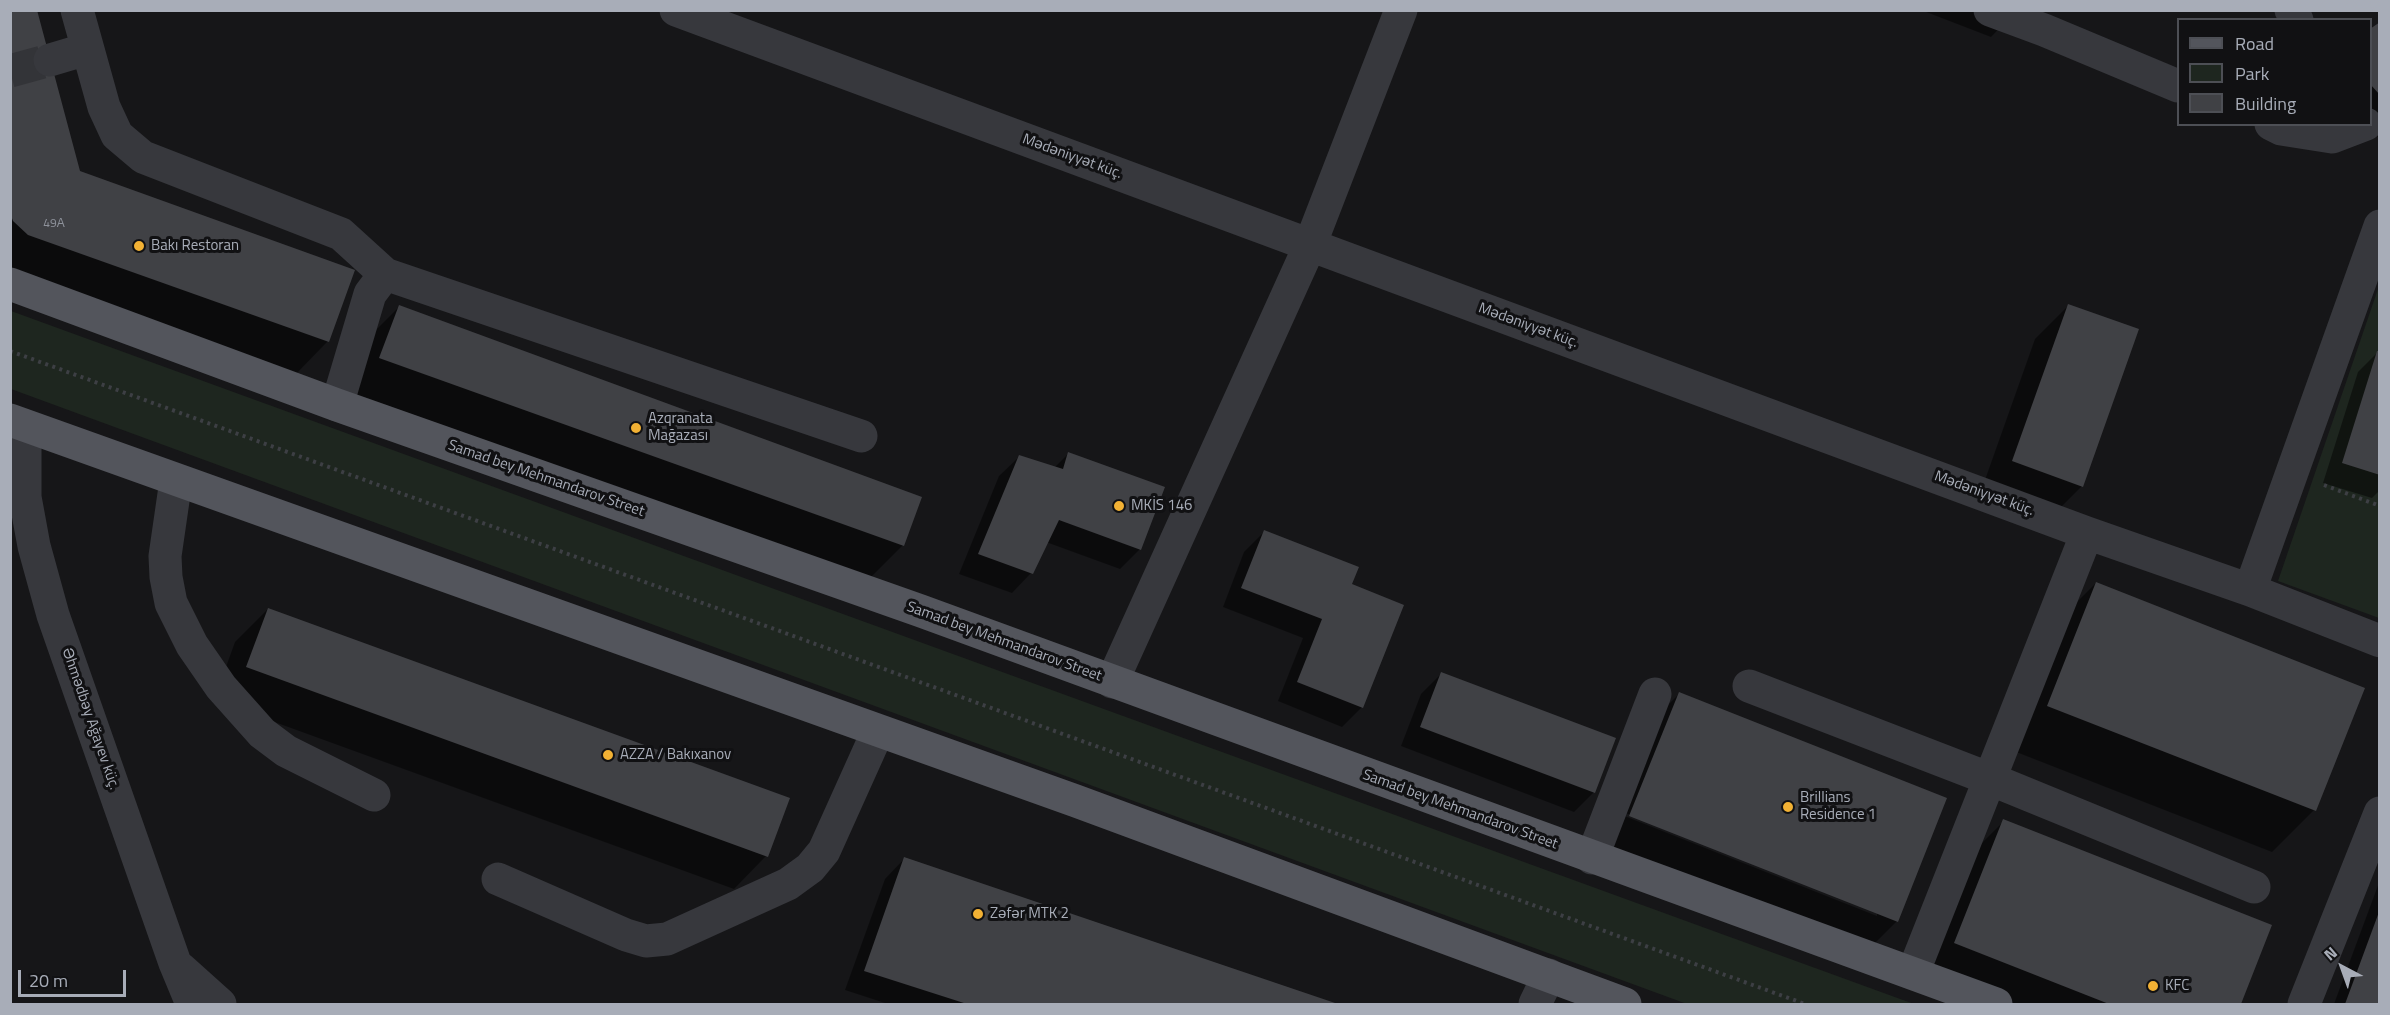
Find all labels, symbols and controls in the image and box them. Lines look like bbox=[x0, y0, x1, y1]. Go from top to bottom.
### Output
legend bbox=[2177, 18, 2372, 126]
text: Road bbox=[2235, 30, 2274, 57]
text: Park bbox=[2235, 60, 2269, 87]
text: Building bbox=[2235, 90, 2296, 117]
street label: Mədəniyyət küç. bbox=[1020, 131, 1124, 183]
house number: 49А bbox=[43, 217, 65, 231]
place label: Bakı Restoran bbox=[151, 237, 239, 255]
marker: Bakı Restoran bbox=[132, 239, 146, 253]
street label: Mədəniyyət küç. bbox=[1476, 300, 1580, 352]
place label: Azqranata Mağazası bbox=[648, 410, 713, 445]
marker: Azqranata Mağazası bbox=[629, 421, 643, 435]
street label: Samad bey Mehmandarov Street bbox=[445, 437, 647, 521]
street label: Mədəniyyət küç. bbox=[1932, 468, 2036, 520]
place label: MKİS 146 bbox=[1131, 497, 1192, 515]
marker: MKİS 146 bbox=[1112, 499, 1126, 513]
street label: Samad bey Mehmandarov Street bbox=[904, 598, 1104, 686]
street label: Əhmədbəy Ağayev küç. bbox=[57, 646, 123, 792]
place label: AZZA / Bakıxanov bbox=[620, 746, 731, 764]
marker: AZZA / Bakıxanov bbox=[601, 748, 615, 762]
street label: Samad bey Mehmandarov Street bbox=[1360, 766, 1560, 854]
place label: Brillians Residence 1 bbox=[1800, 789, 1876, 824]
marker: Brillians Residence 1 bbox=[1781, 800, 1795, 814]
place label: Zəfər MTK 2 bbox=[990, 905, 1069, 923]
marker: Zəfər MTK 2 bbox=[971, 907, 985, 921]
north arrow bbox=[2312, 937, 2372, 997]
text: N bbox=[2318, 941, 2342, 966]
scale bar bbox=[21, 958, 129, 996]
text: 20 m bbox=[29, 967, 68, 994]
place label: KFC bbox=[2165, 977, 2189, 995]
marker: KFC bbox=[2146, 979, 2160, 993]

